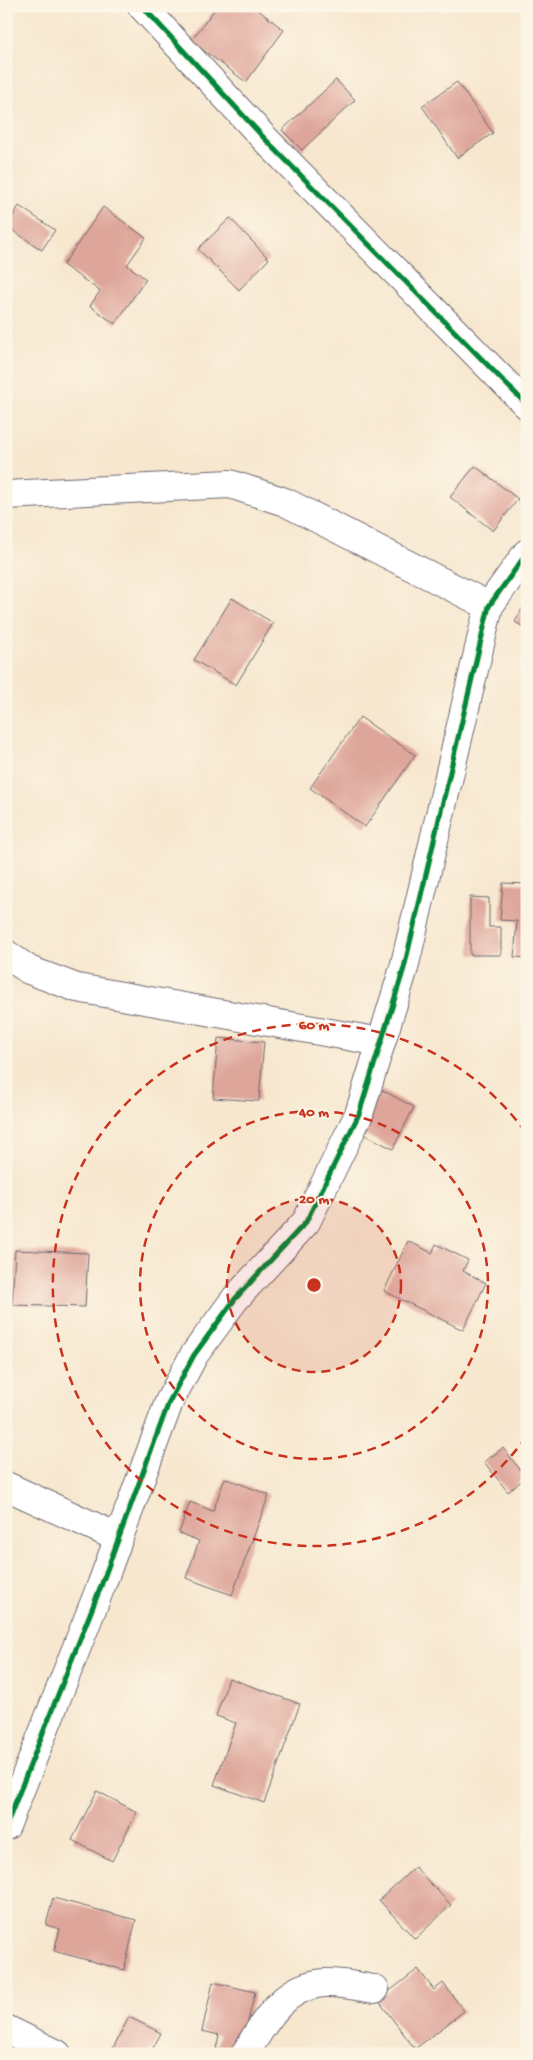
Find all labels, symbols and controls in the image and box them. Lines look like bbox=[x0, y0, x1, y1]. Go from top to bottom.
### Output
text: 60 m bbox=[299, 1017, 330, 1035]
text: 40 m bbox=[298, 1104, 329, 1122]
text: 20 m bbox=[299, 1191, 329, 1209]
centre of rings bbox=[305, 1276, 323, 1294]

